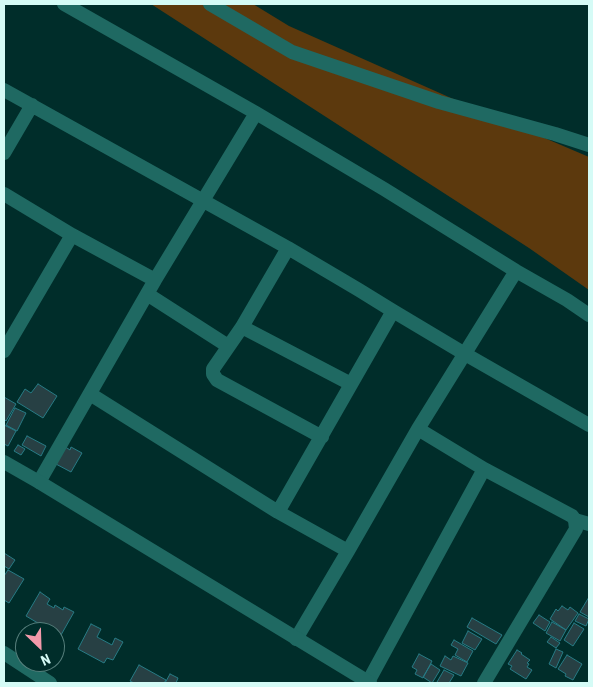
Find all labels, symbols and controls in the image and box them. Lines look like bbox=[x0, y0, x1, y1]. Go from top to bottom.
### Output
north arrow bbox=[15, 622, 65, 672]
text: N bbox=[39, 651, 53, 669]

